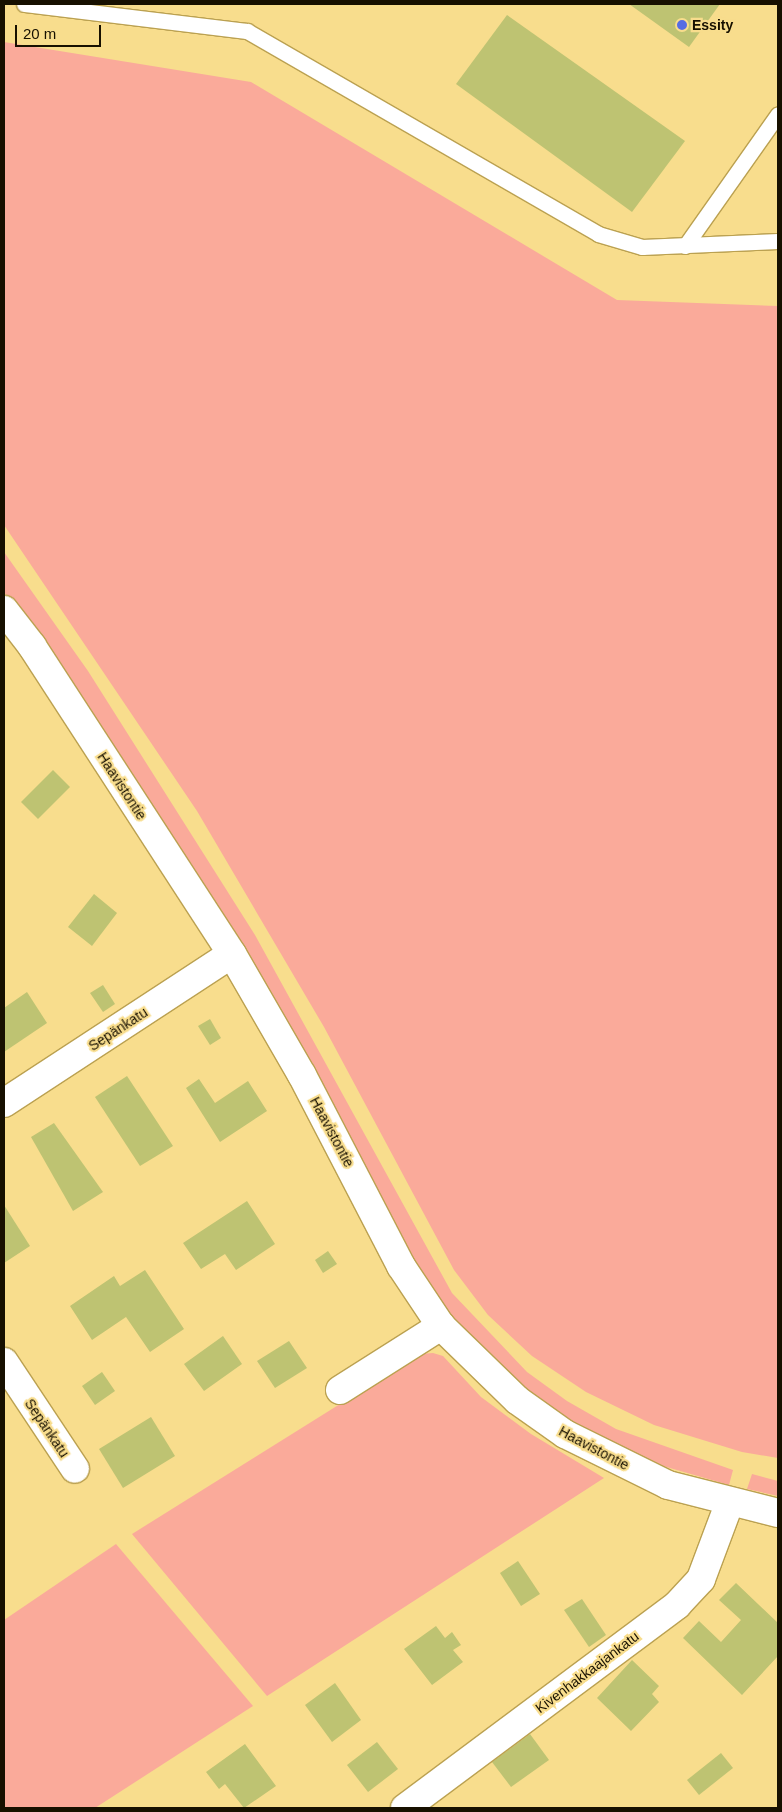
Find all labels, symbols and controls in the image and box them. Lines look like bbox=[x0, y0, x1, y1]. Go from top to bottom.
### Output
scale bar bbox=[18, 15, 104, 47]
place label: Essity bbox=[692, 17, 733, 33]
marker: Essity bbox=[676, 19, 688, 31]
text: 20 m bbox=[23, 25, 56, 42]
street label: Haavistontie bbox=[94, 749, 150, 823]
street label: Sepänkatu bbox=[85, 1004, 151, 1054]
street label: Haavistontie bbox=[306, 1094, 358, 1170]
street label: Sepänkatu bbox=[21, 1396, 73, 1460]
street label: Haavistontie bbox=[556, 1422, 632, 1474]
street label: Kivenhakkaajankatu bbox=[532, 1628, 642, 1716]

